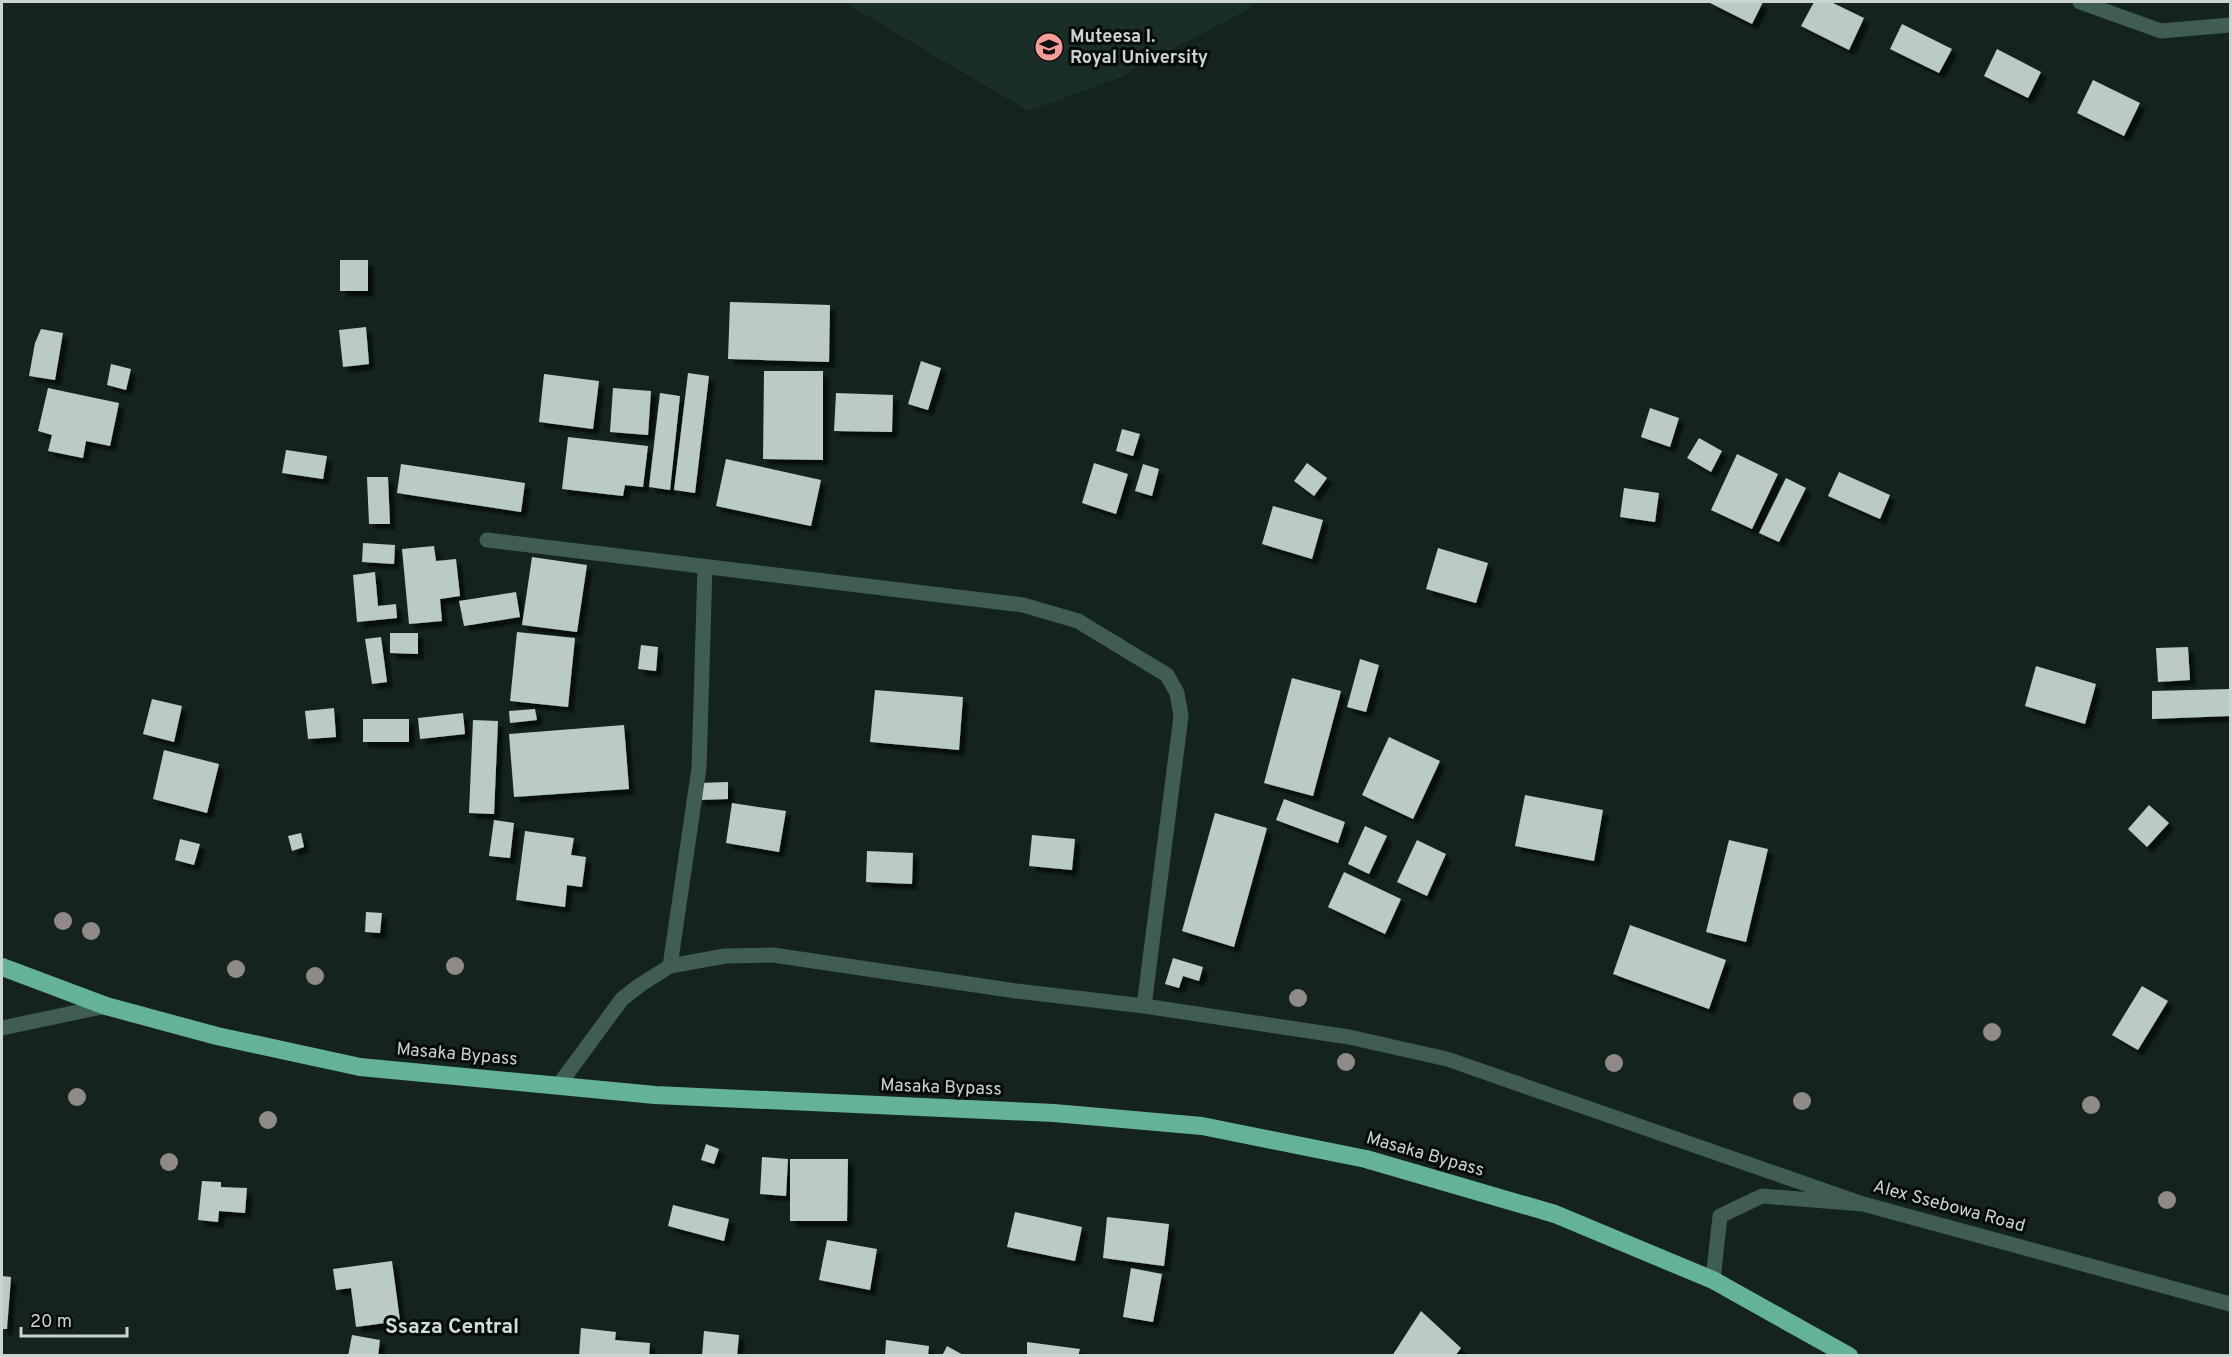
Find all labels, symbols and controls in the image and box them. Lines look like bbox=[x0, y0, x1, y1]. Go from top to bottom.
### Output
place label: Muteesa I. Royal University bbox=[1070, 26, 1208, 70]
school or university icon: Muteesa I. Royal University bbox=[1033, 31, 1065, 63]
street label: Masaka Bypass bbox=[395, 1038, 519, 1072]
street label: Masaka Bypass bbox=[880, 1074, 1002, 1102]
street label: Masaka Bypass bbox=[1363, 1127, 1487, 1183]
street label: Alex Ssebowa Road bbox=[1870, 1176, 2028, 1238]
scale bar bbox=[21, 1300, 128, 1338]
text: 20 m bbox=[30, 1311, 72, 1334]
district label: Ssaza Central bbox=[385, 1314, 519, 1341]

